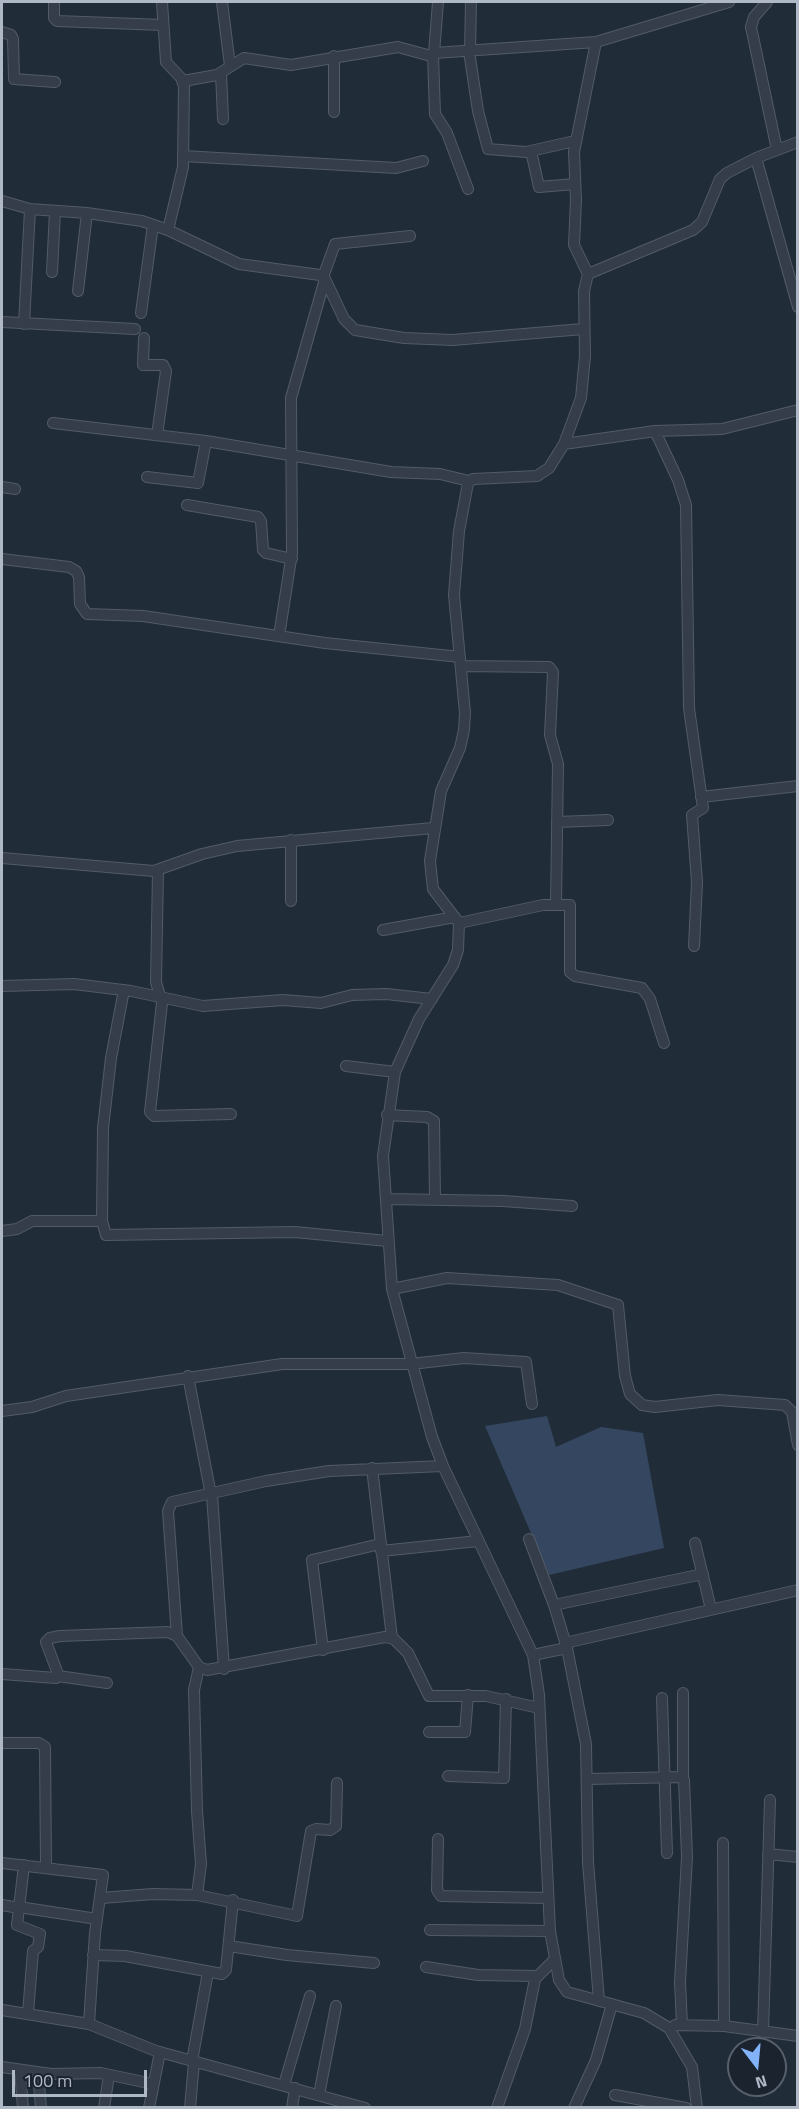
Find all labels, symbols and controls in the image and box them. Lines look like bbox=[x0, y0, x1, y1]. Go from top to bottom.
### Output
north arrow bbox=[727, 2037, 787, 2097]
scale bar bbox=[15, 2058, 150, 2096]
text: 100 m bbox=[23, 2067, 72, 2094]
text: N bbox=[753, 2069, 770, 2095]

